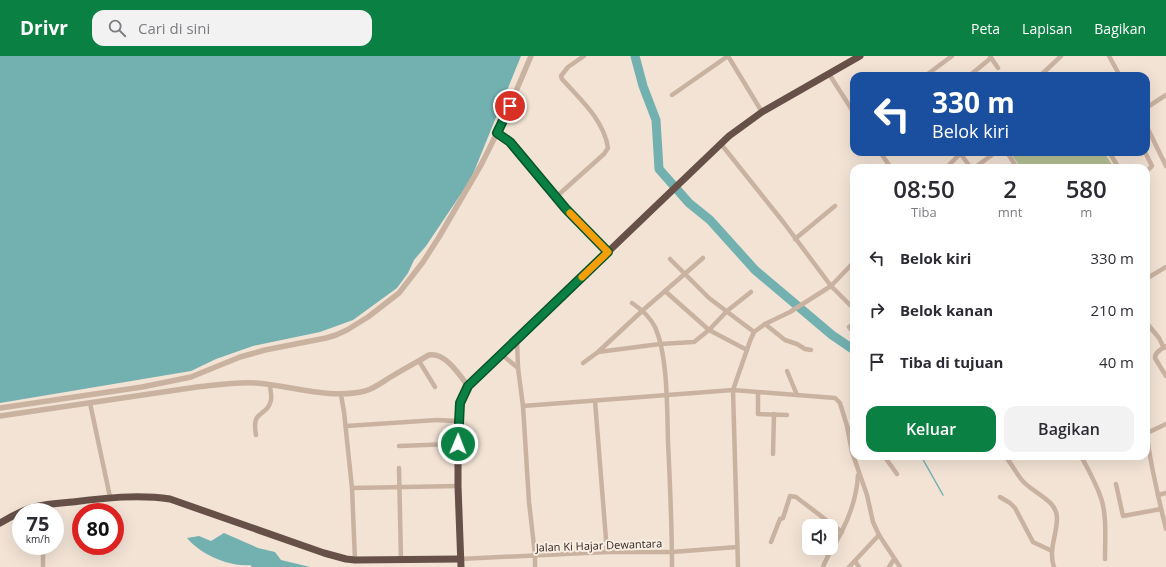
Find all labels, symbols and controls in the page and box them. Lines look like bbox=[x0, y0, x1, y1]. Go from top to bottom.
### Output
search box bbox=[92, 10, 372, 46]
text: Drivr bbox=[20, 15, 68, 41]
icon: search bbox=[106, 17, 128, 39]
text: Cari di sini bbox=[138, 18, 210, 38]
text: Peta bbox=[971, 19, 1000, 38]
text: Lapisan bbox=[1022, 19, 1072, 38]
text: Bagikan bbox=[1094, 19, 1146, 38]
text: 330 m bbox=[932, 83, 1015, 121]
icon: left bbox=[866, 88, 918, 140]
pin bbox=[493, 89, 527, 123]
icon: arrive bbox=[499, 95, 521, 117]
text: Belok kiri bbox=[932, 119, 1009, 143]
text: 08:50 bbox=[893, 172, 955, 205]
text: 2 bbox=[1003, 172, 1017, 205]
text: 580 bbox=[1066, 172, 1107, 205]
text: Tiba bbox=[911, 203, 937, 221]
text: mnt bbox=[998, 203, 1022, 221]
text: m bbox=[1080, 203, 1092, 221]
icon: left bbox=[866, 247, 888, 269]
text: Belok kiri bbox=[900, 248, 971, 268]
text: 330 m bbox=[1090, 248, 1134, 268]
icon: right bbox=[866, 299, 888, 321]
text: Belok kanan bbox=[900, 300, 993, 320]
text: 210 m bbox=[1090, 300, 1134, 320]
icon: arrive bbox=[866, 351, 888, 373]
text: Tiba di tujuan bbox=[900, 352, 1003, 372]
text: 40 m bbox=[1099, 352, 1134, 372]
button: Keluar bbox=[866, 406, 996, 452]
button: Bagikan bbox=[1004, 406, 1134, 452]
position arrow bbox=[437, 423, 479, 465]
speed limit sign: 80 bbox=[72, 503, 124, 555]
text: 75 bbox=[27, 510, 49, 537]
map controls bbox=[802, 519, 838, 555]
button: sound bbox=[802, 519, 838, 555]
text: km/h bbox=[26, 532, 50, 546]
street label: Jalan Ki Hajar Dewantara bbox=[534, 535, 663, 555]

